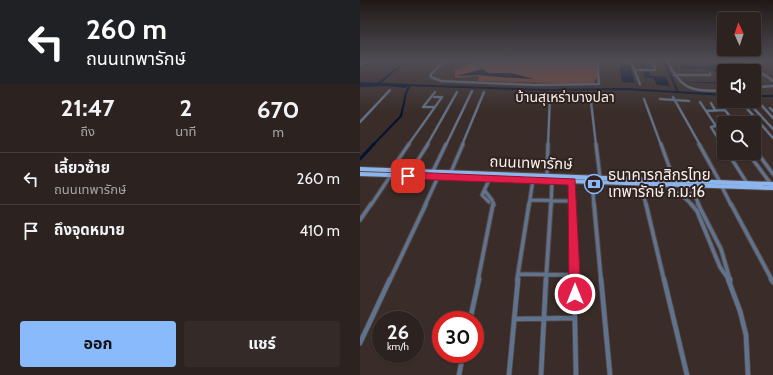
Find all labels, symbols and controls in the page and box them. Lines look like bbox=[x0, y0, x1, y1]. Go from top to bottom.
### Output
text: 260 m bbox=[86, 12, 167, 46]
north arrow bbox=[717, 12, 761, 56]
map controls bbox=[717, 12, 761, 160]
icon: left bbox=[20, 16, 72, 68]
text: ถนนเทพารักษ์ bbox=[86, 48, 186, 70]
button: sound bbox=[717, 64, 761, 108]
district label: บ้านสุเหร่าบางปลา bbox=[515, 88, 615, 106]
text: 21:47 bbox=[61, 93, 115, 122]
text: 2 bbox=[179, 93, 192, 122]
text: 670 bbox=[257, 95, 299, 124]
button: search bbox=[717, 116, 761, 160]
text: ถึง bbox=[80, 123, 95, 139]
text: นาที bbox=[175, 123, 196, 139]
text: m bbox=[272, 124, 284, 140]
street label: ถนนเทพารักษ์ bbox=[489, 153, 573, 173]
text: เลี้ยวซ้าย bbox=[54, 159, 110, 177]
pin bbox=[391, 159, 425, 193]
icon: arrive bbox=[397, 165, 419, 187]
place label: ธนาคารกสิกรไทย เทพารักษ์ ก.ม.16 bbox=[608, 166, 711, 201]
icon: left bbox=[20, 168, 42, 190]
text: 260 m bbox=[297, 170, 340, 188]
bank icon: ธนาคารกสิกรไทย เทพารักษ์ ก.ม.16 bbox=[583, 173, 605, 195]
text: ถนนเทพารักษ์ bbox=[54, 181, 126, 197]
icon: arrive bbox=[20, 220, 42, 242]
text: ถึงจุดหมาย bbox=[54, 221, 125, 239]
text: 410 m bbox=[299, 222, 340, 240]
position arrow bbox=[554, 273, 596, 315]
speed limit sign: 30 bbox=[432, 311, 484, 363]
text: 26 bbox=[387, 320, 409, 344]
button: ออก bbox=[20, 321, 176, 367]
button: แชร์ bbox=[184, 321, 340, 367]
text: km/h bbox=[387, 340, 409, 353]

